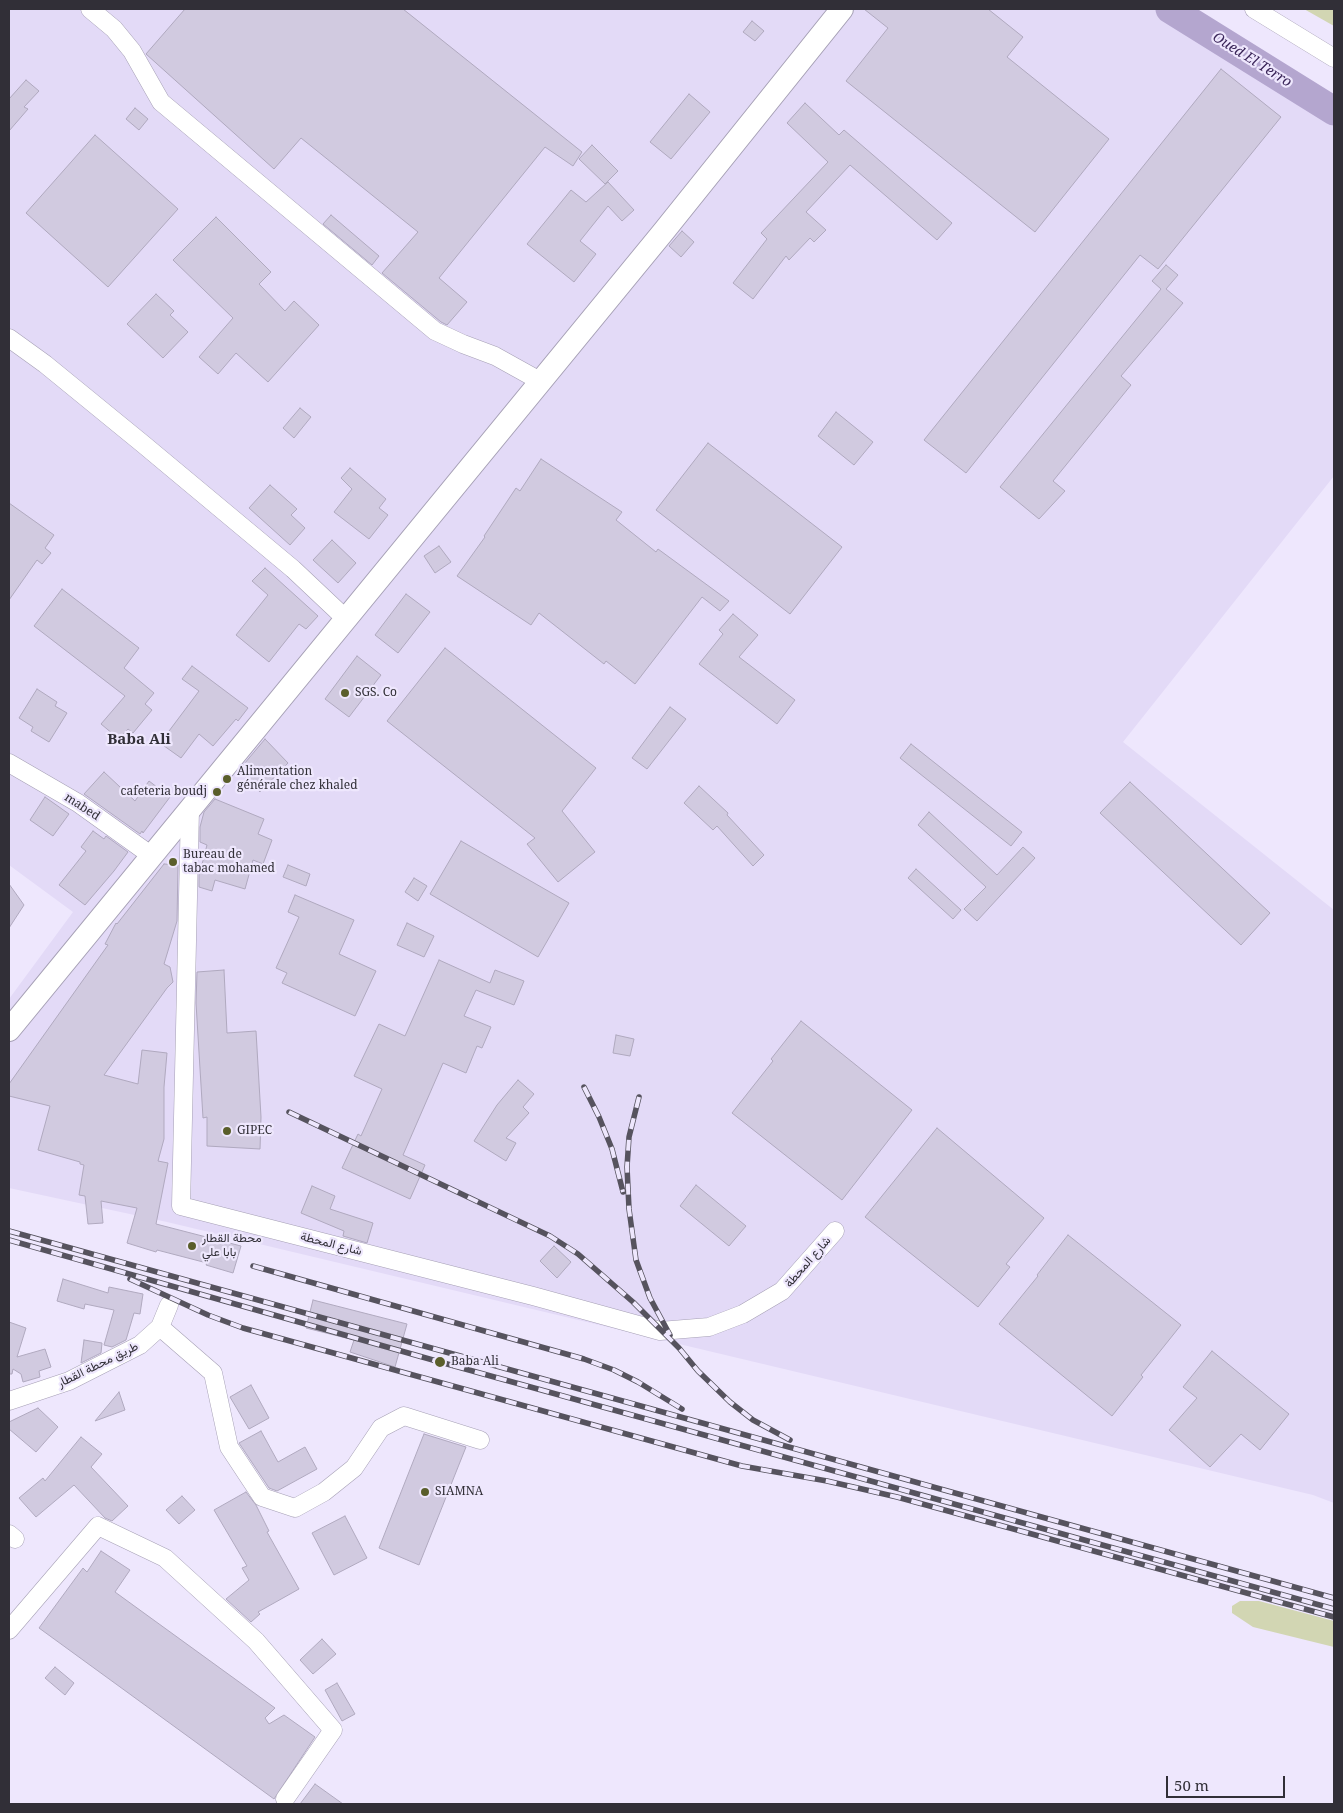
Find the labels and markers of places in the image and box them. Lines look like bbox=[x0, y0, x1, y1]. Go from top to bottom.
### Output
place label: SGS. Co bbox=[355, 686, 397, 700]
marker: SGS. Co bbox=[339, 687, 351, 699]
place label: Alimentation générale chez khaled bbox=[237, 765, 358, 793]
marker: Alimentation générale chez khaled bbox=[221, 773, 233, 785]
place label: cafeteria boudj bbox=[121, 785, 207, 799]
marker: cafeteria boudj bbox=[211, 786, 223, 798]
place label: Bureau de tabac mohamed bbox=[183, 848, 275, 876]
marker: Bureau de tabac mohamed bbox=[167, 856, 179, 868]
place label: GIPEC bbox=[237, 1124, 272, 1138]
marker: GIPEC bbox=[221, 1125, 233, 1137]
place label: محطة القطار بابا علي bbox=[202, 1232, 262, 1260]
marker: محطة القطار بابا علي bbox=[186, 1240, 198, 1252]
marker: Baba Ali bbox=[433, 1355, 447, 1369]
place label: Baba Ali bbox=[451, 1355, 499, 1369]
place label: SIAMNA bbox=[435, 1485, 483, 1499]
marker: SIAMNA bbox=[419, 1486, 431, 1498]

